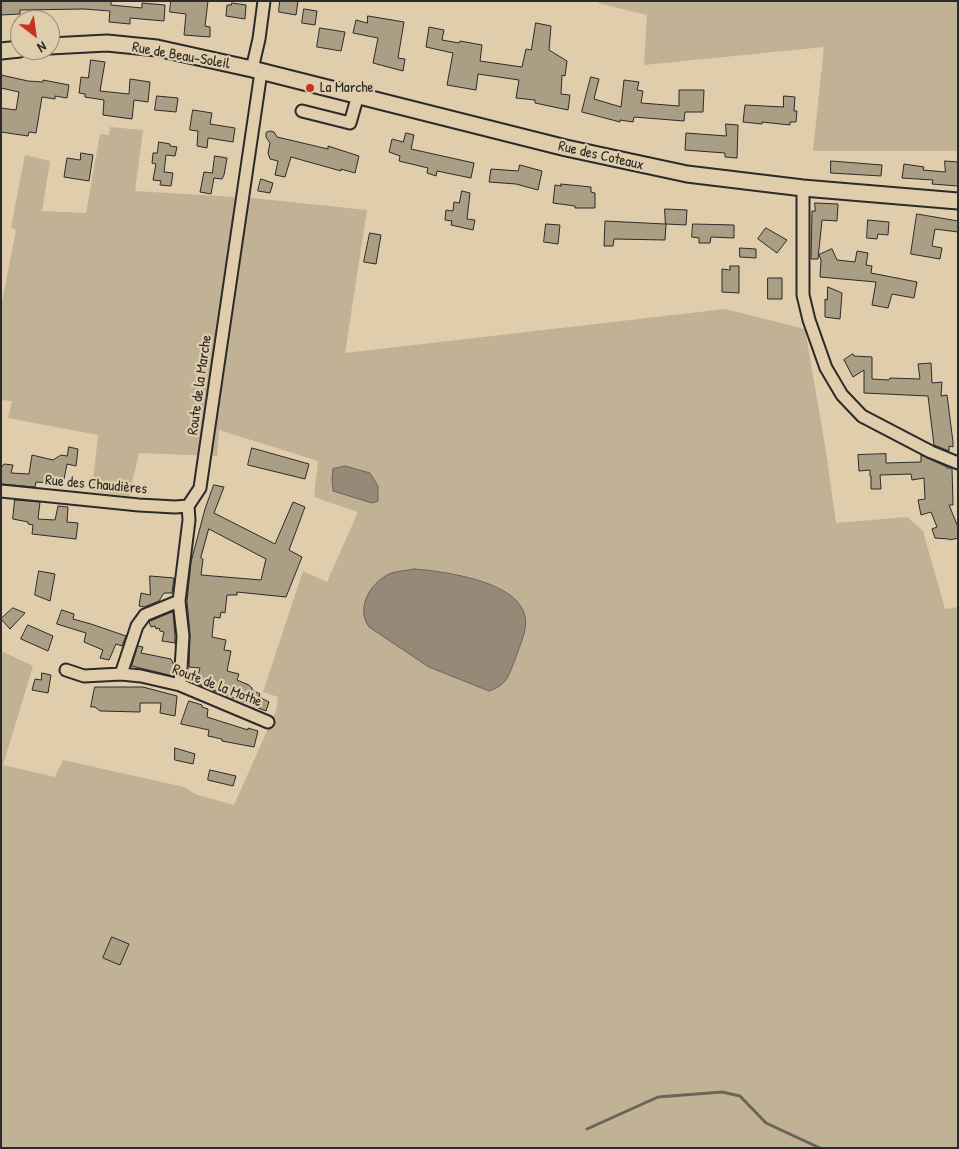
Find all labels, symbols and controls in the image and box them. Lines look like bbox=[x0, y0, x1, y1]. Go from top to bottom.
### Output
north arrow bbox=[10, 10, 60, 60]
text: N bbox=[34, 37, 50, 58]
street label: Rue de Beau-Soleil bbox=[131, 39, 231, 73]
place label: La Marche bbox=[320, 79, 374, 97]
marker: La Marche bbox=[304, 82, 316, 94]
street label: Rue des Coteaux bbox=[556, 137, 646, 175]
street label: Route de la Marche bbox=[184, 334, 216, 436]
street label: Rue des Chaudières bbox=[44, 472, 148, 498]
street label: Route de la Mothe bbox=[170, 661, 264, 711]

